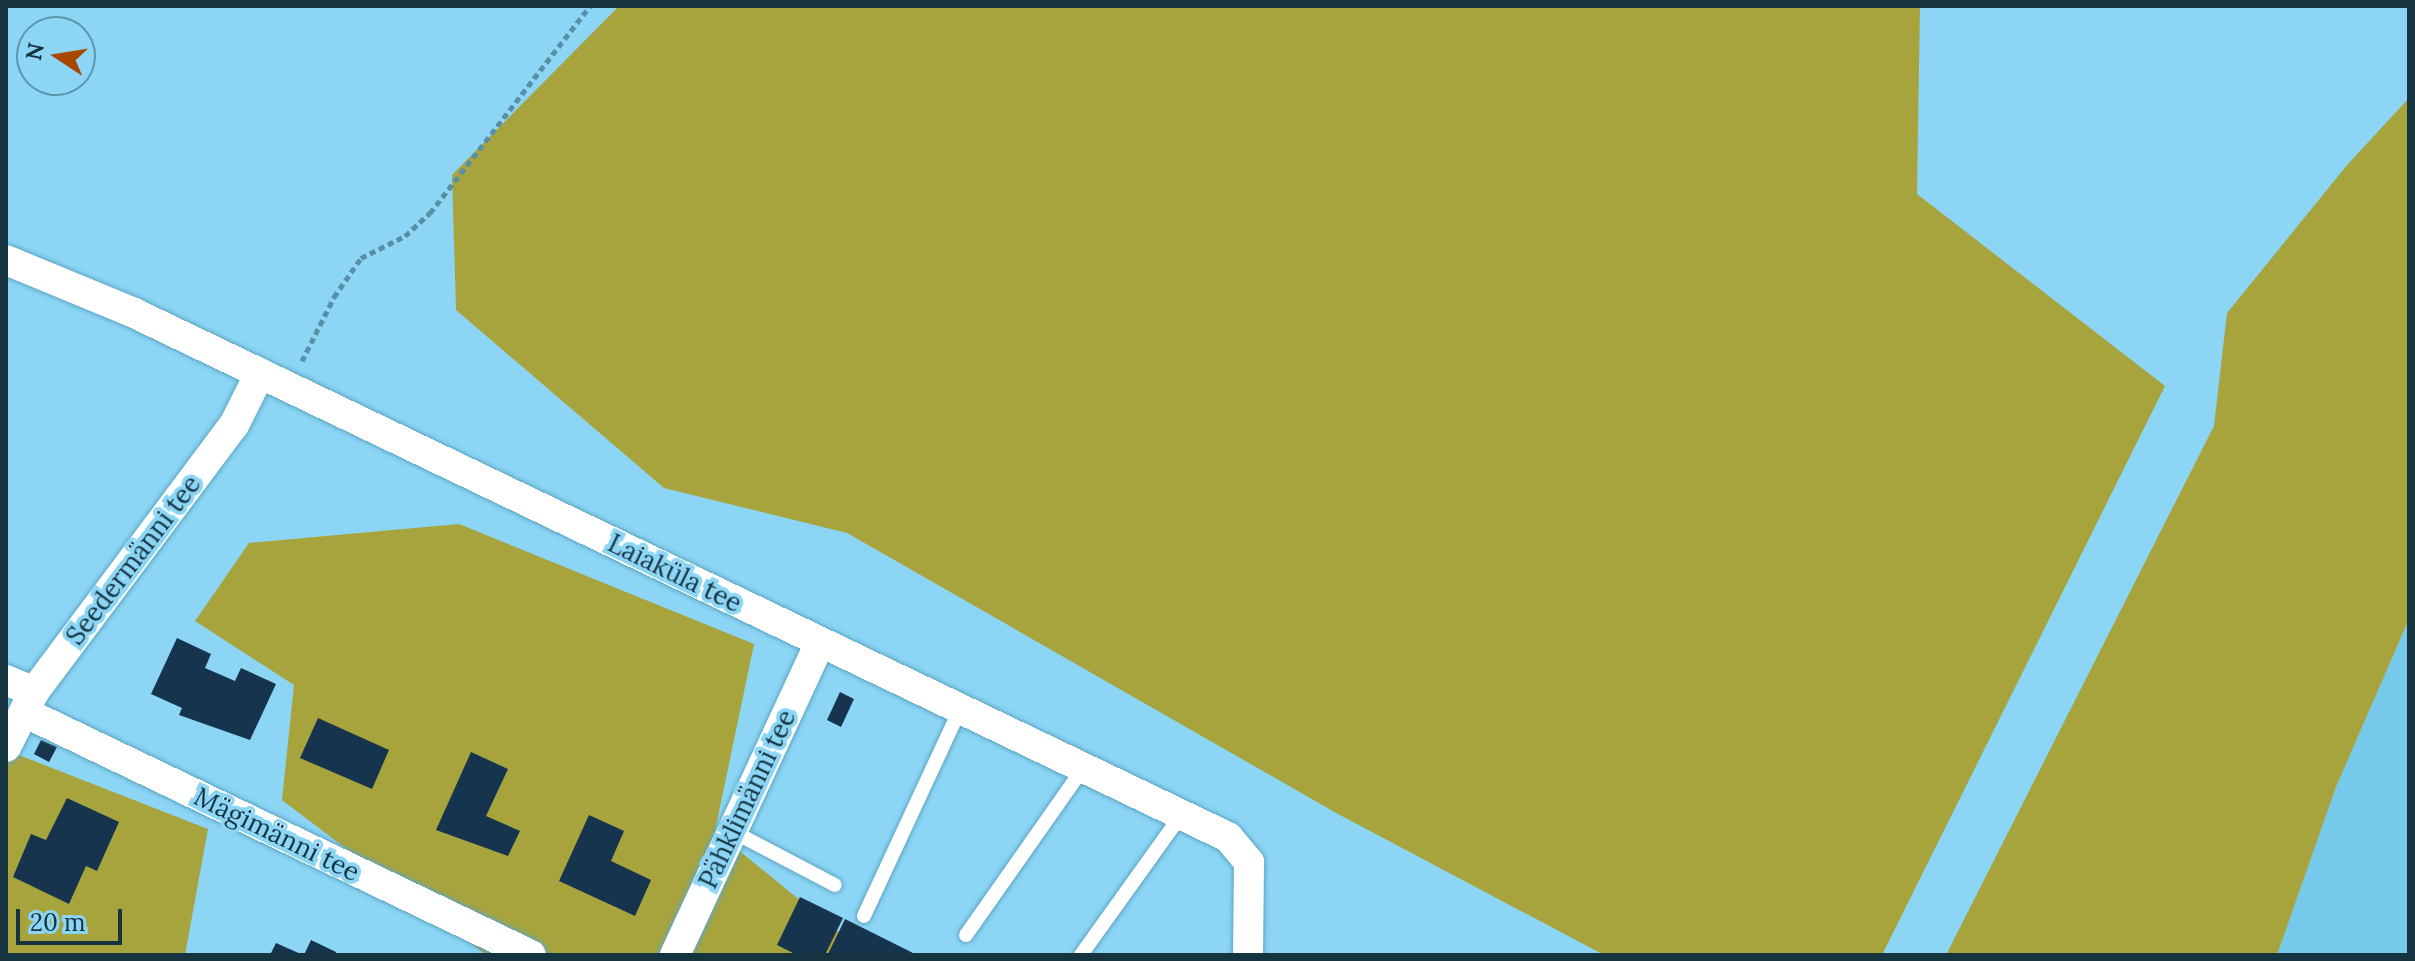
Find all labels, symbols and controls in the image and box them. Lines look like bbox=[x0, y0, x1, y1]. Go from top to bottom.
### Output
north arrow bbox=[16, 16, 96, 96]
text: N bbox=[19, 40, 50, 63]
street label: Seedermänni tee bbox=[59, 469, 207, 651]
street label: Laiaküla tee bbox=[603, 527, 747, 619]
street label: Pähklimänni tee bbox=[692, 705, 802, 893]
street label: Mägimänni tee bbox=[189, 781, 365, 887]
scale bar bbox=[20, 893, 126, 943]
text: 20 m bbox=[30, 907, 86, 938]

